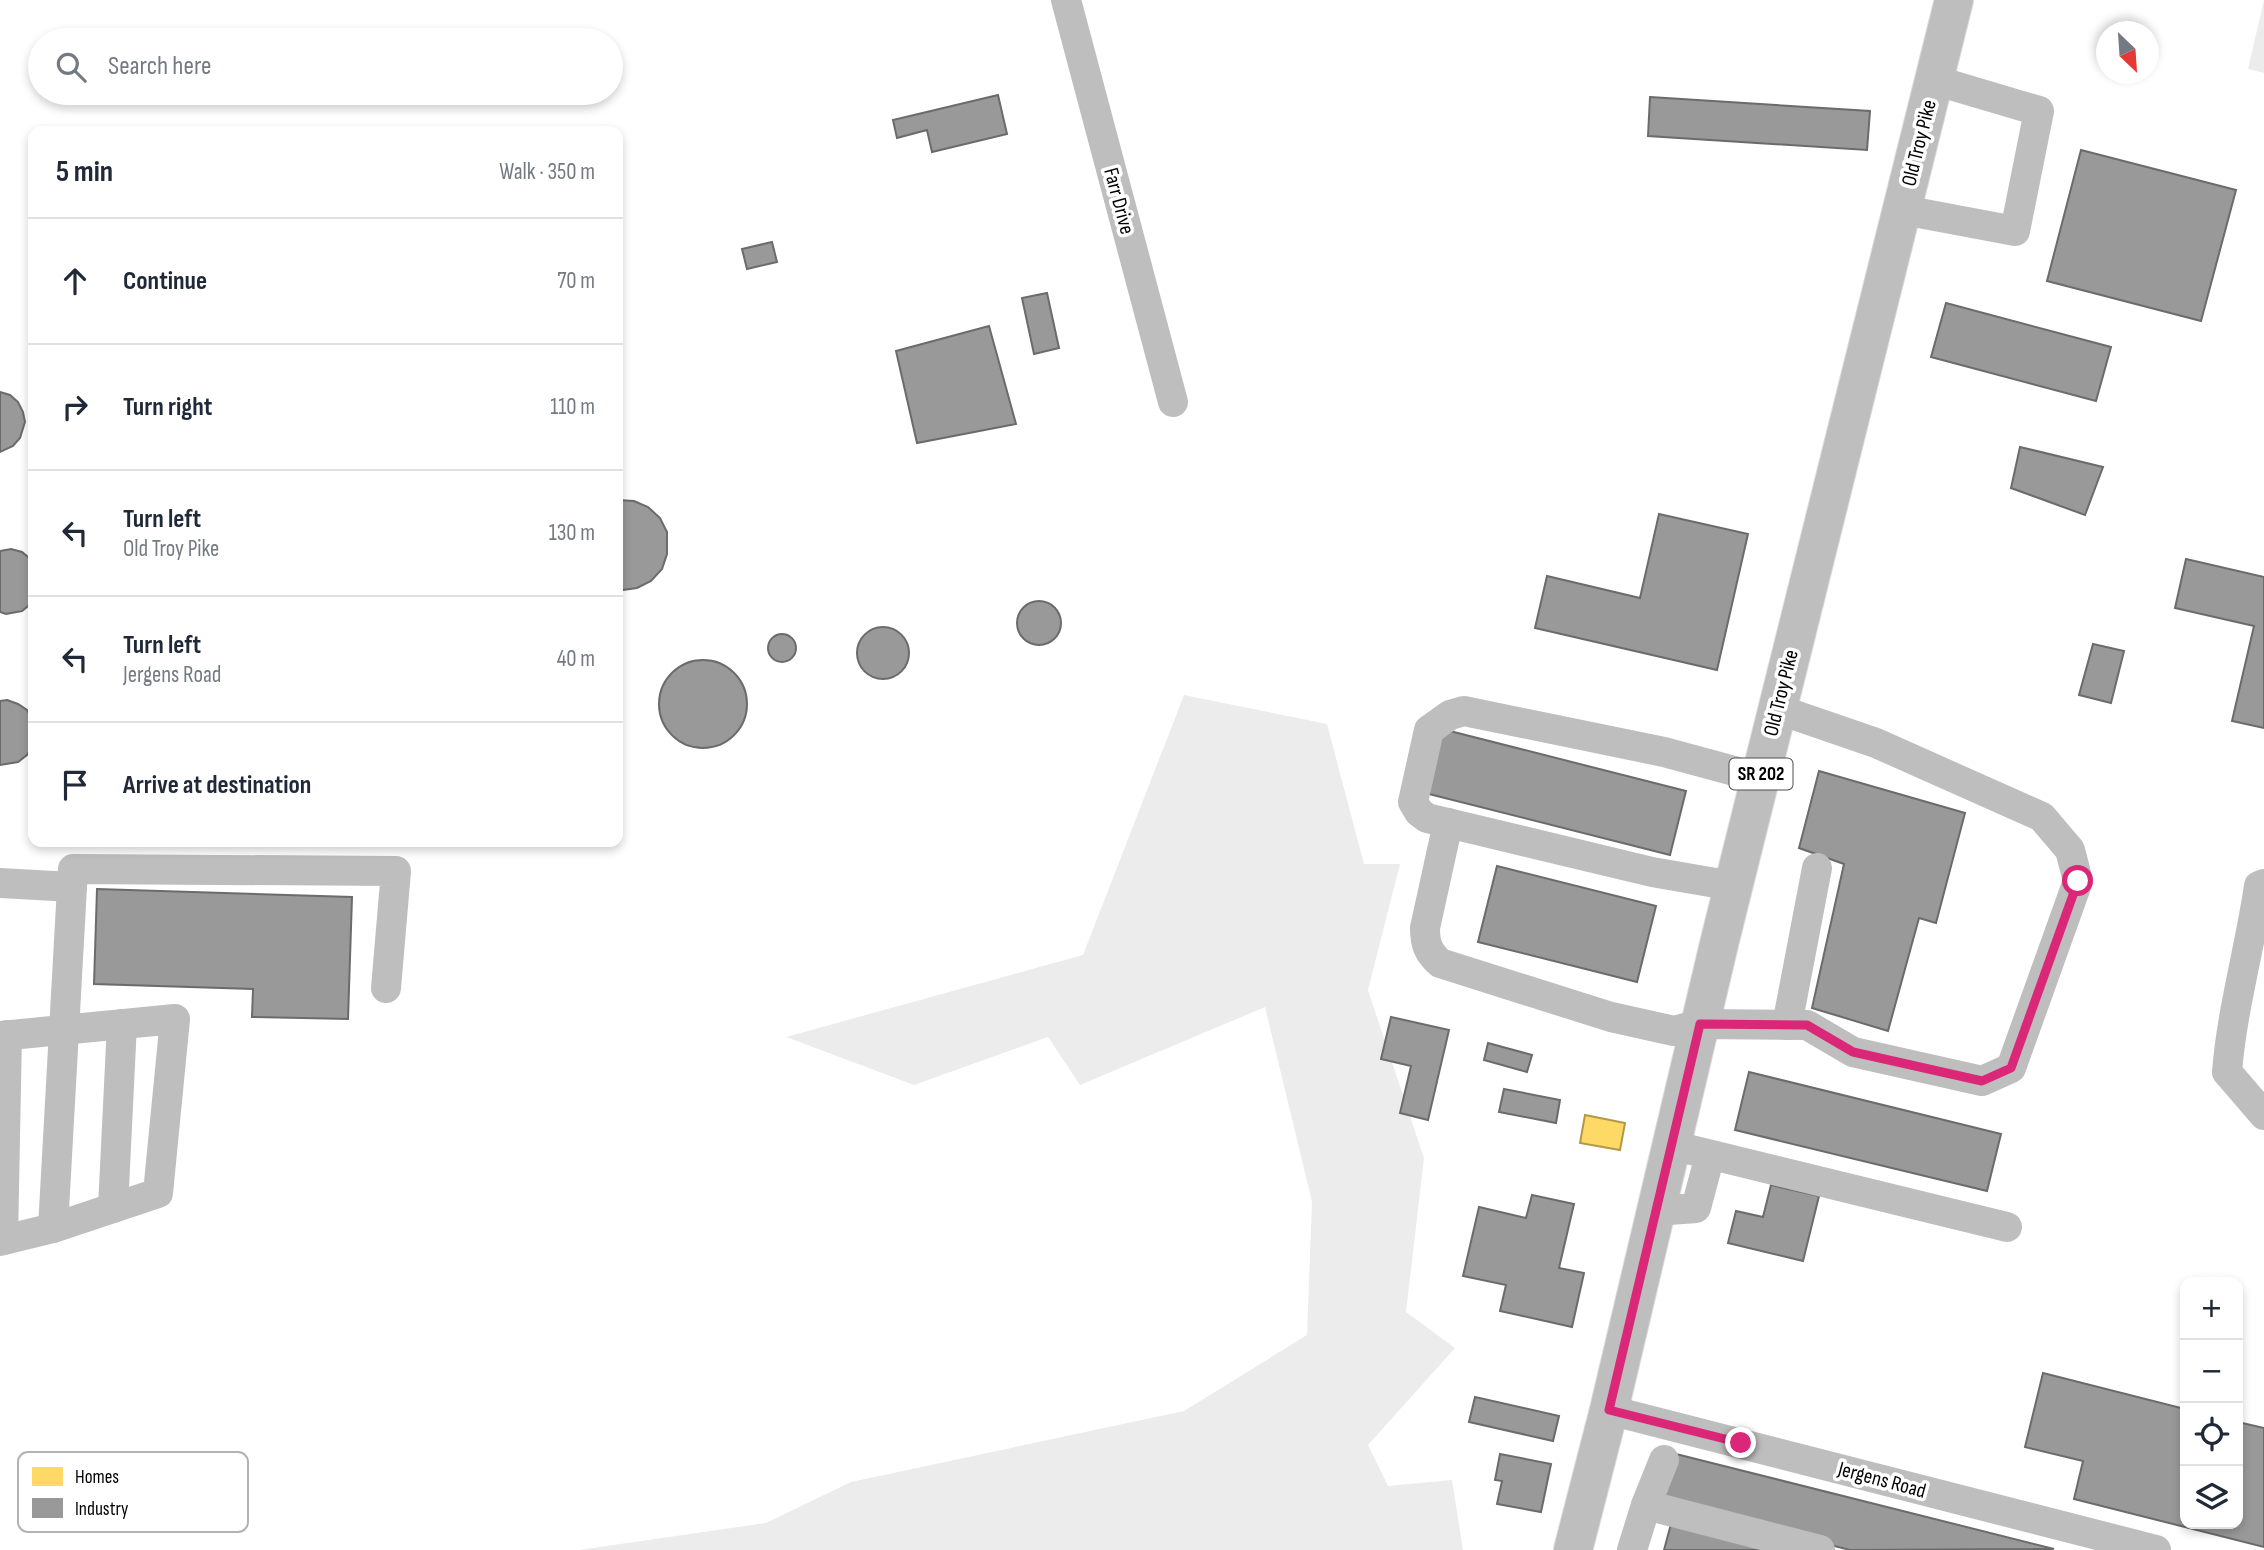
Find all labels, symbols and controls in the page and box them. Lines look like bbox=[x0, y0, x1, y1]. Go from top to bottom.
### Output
north arrow bbox=[2096, 21, 2159, 84]
search box bbox=[28, 28, 623, 105]
icon: search bbox=[52, 48, 90, 86]
text: Search here bbox=[108, 51, 211, 82]
street label: Old Troy Pike bbox=[1896, 97, 1942, 189]
text: 5 min bbox=[56, 154, 113, 190]
text: Walk · 350 m bbox=[499, 158, 595, 186]
street label: Farr Drive bbox=[1098, 165, 1140, 237]
icon: ahead bbox=[56, 262, 94, 300]
text: Continue bbox=[123, 266, 207, 297]
text: 70 m bbox=[557, 267, 595, 295]
icon: right bbox=[56, 388, 94, 426]
text: Turn right bbox=[123, 392, 212, 423]
text: 110 m bbox=[550, 393, 595, 421]
text: Turn left bbox=[123, 504, 201, 535]
icon: left bbox=[56, 514, 94, 552]
text: 130 m bbox=[549, 519, 595, 547]
text: Old Troy Pike bbox=[123, 535, 219, 563]
text: Turn left bbox=[123, 630, 201, 661]
icon: left bbox=[56, 640, 94, 678]
text: 40 m bbox=[557, 645, 595, 673]
street label: Old Troy Pike bbox=[1758, 647, 1804, 739]
text: Jergens Road bbox=[123, 661, 221, 689]
road number: SR 202 bbox=[1730, 758, 1792, 790]
icon: arrive bbox=[56, 766, 94, 804]
text: Arrive at destination bbox=[123, 770, 311, 801]
route start bbox=[2062, 865, 2093, 896]
map controls bbox=[2180, 1277, 2243, 1529]
button: + bbox=[2180, 1277, 2243, 1340]
button: − bbox=[2180, 1340, 2243, 1403]
button: locate bbox=[2180, 1403, 2243, 1466]
route end bbox=[1725, 1427, 1756, 1458]
legend bbox=[18, 1452, 248, 1532]
street label: Jergens Road bbox=[1834, 1456, 1929, 1504]
text: Homes bbox=[75, 1466, 119, 1489]
button: layers bbox=[2180, 1466, 2243, 1529]
text: Industry bbox=[75, 1498, 129, 1521]

